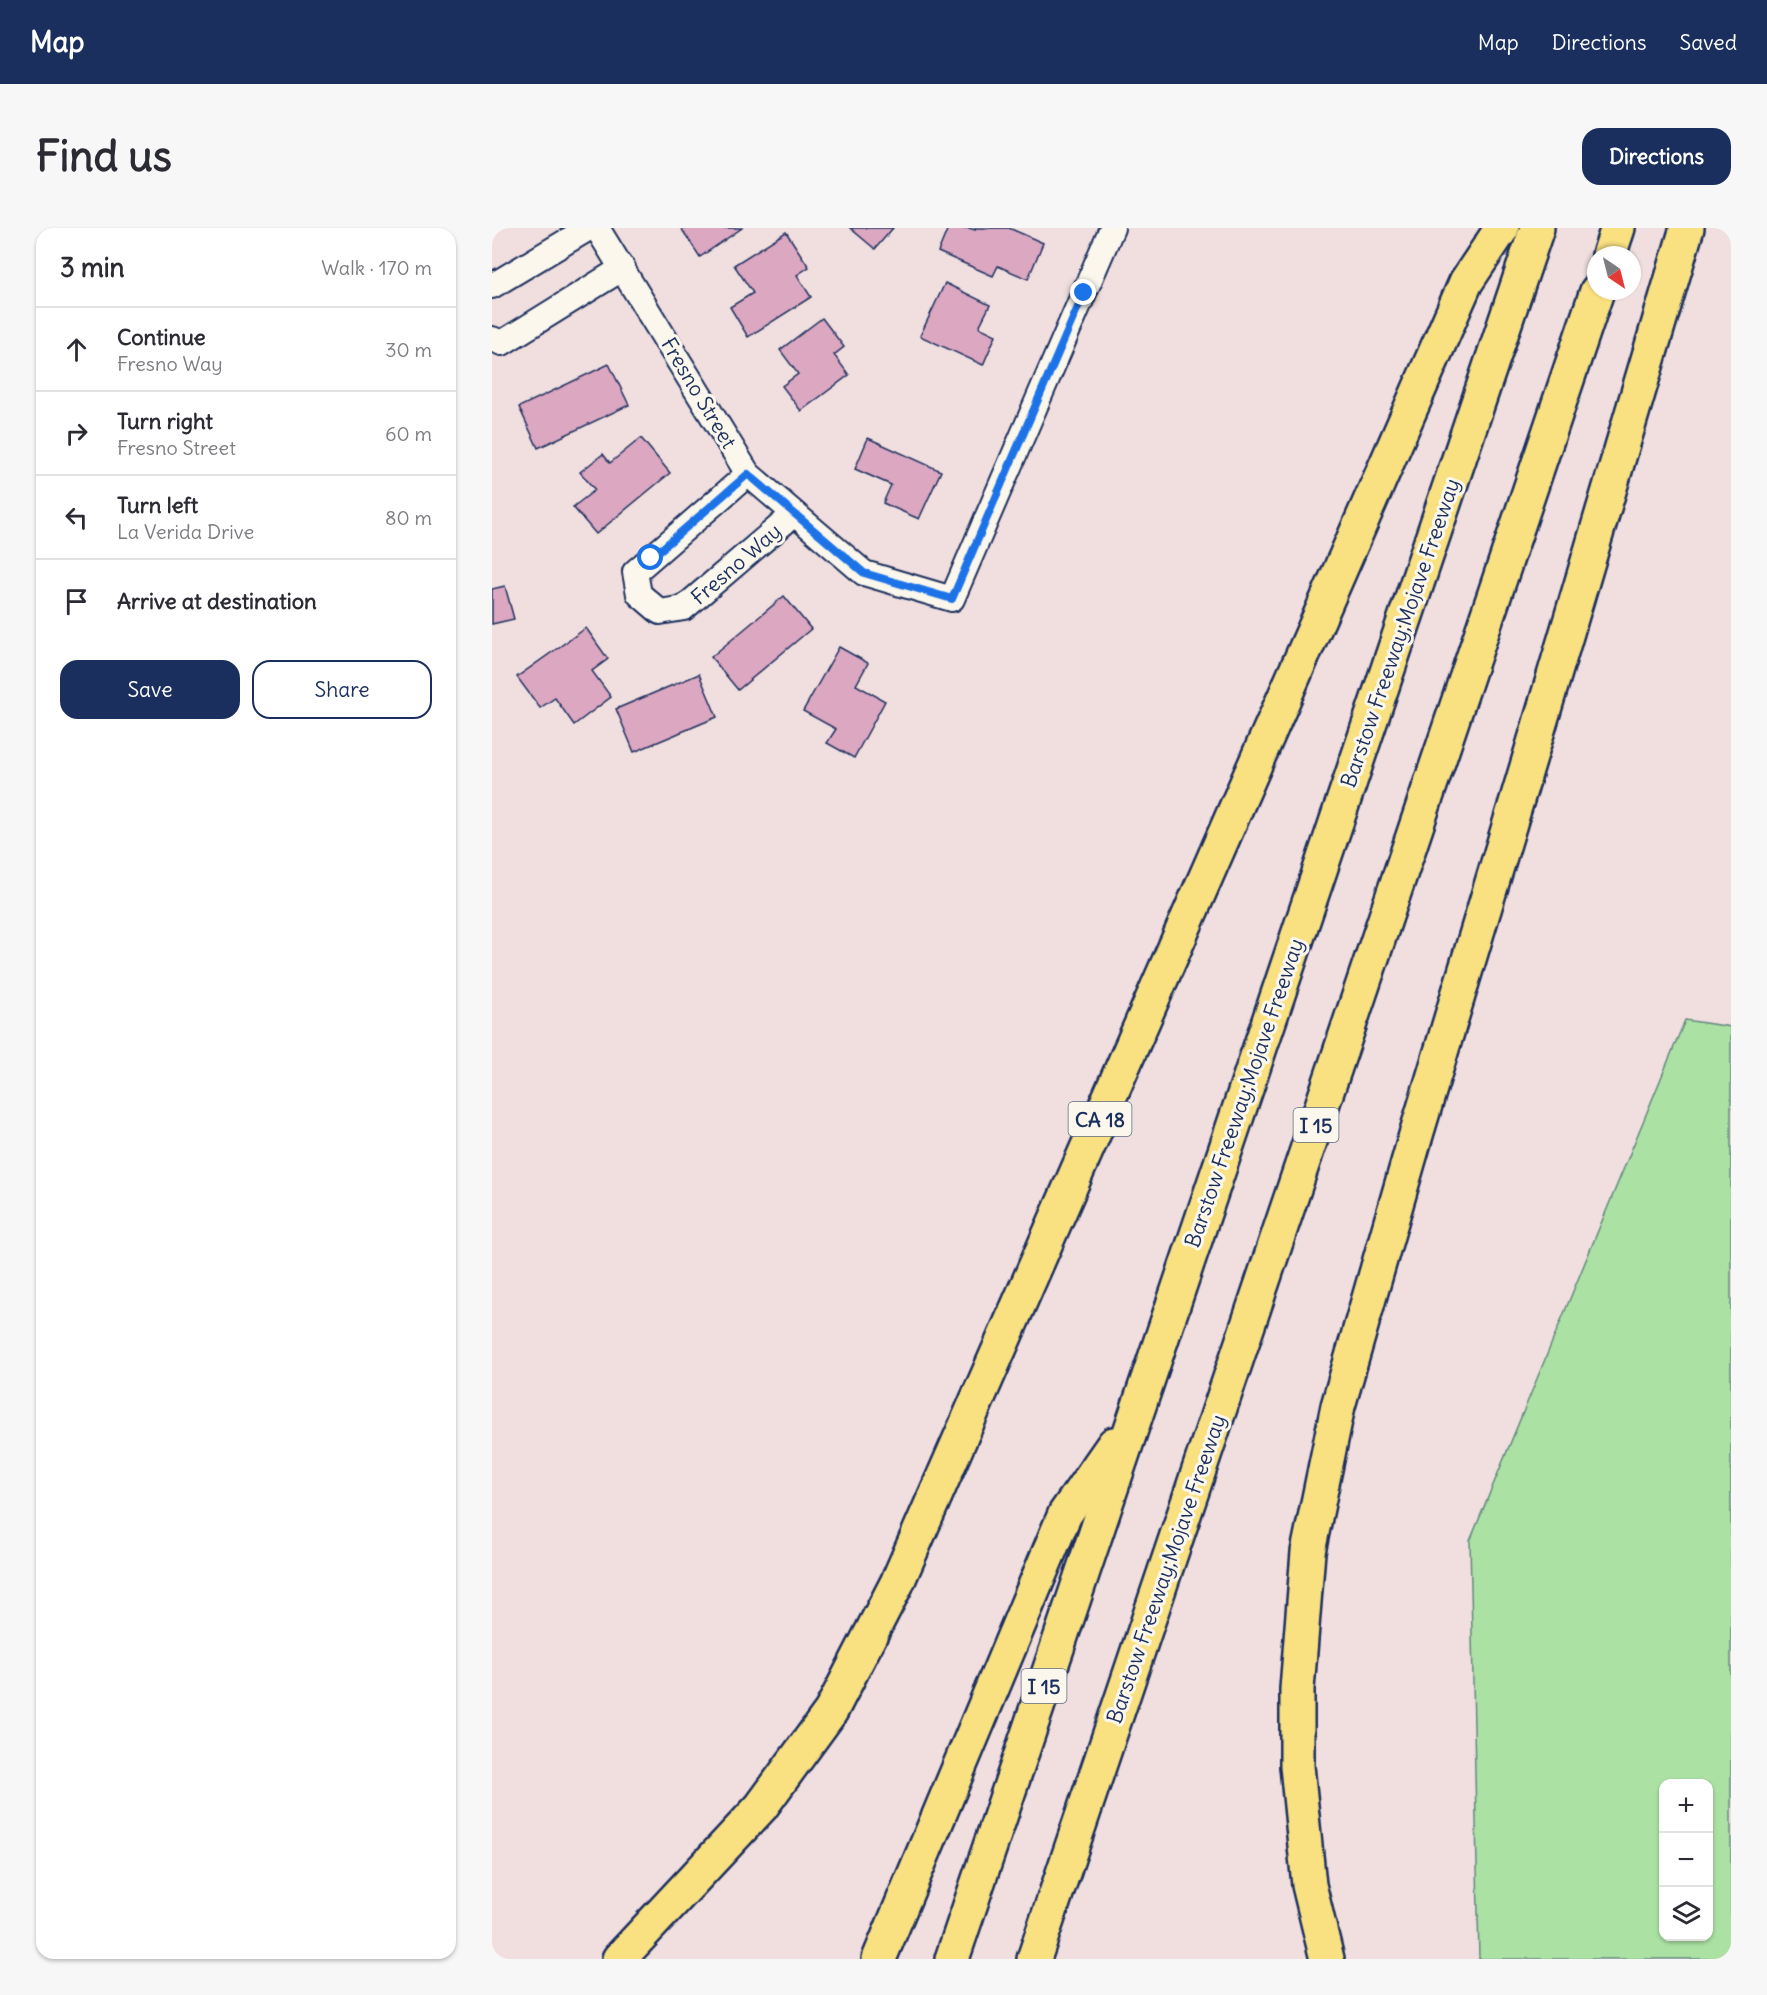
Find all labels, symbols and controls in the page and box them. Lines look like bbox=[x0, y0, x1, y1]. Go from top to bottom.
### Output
text: Map bbox=[30, 24, 84, 60]
text: Map bbox=[1478, 29, 1519, 56]
text: Directions bbox=[1552, 29, 1646, 56]
text: Saved bbox=[1679, 29, 1737, 56]
button: Directions bbox=[1582, 128, 1731, 185]
text: Find us bbox=[36, 130, 172, 182]
north arrow bbox=[1587, 246, 1641, 300]
text: 3 min bbox=[60, 251, 125, 284]
text: Walk · 170 m bbox=[321, 255, 432, 280]
route end bbox=[1070, 279, 1096, 305]
text: Continue bbox=[117, 323, 206, 351]
icon: ahead bbox=[60, 333, 93, 366]
street label: Fresno Street bbox=[655, 333, 743, 453]
text: 30 m bbox=[385, 337, 432, 362]
text: Fresno Way bbox=[117, 351, 223, 376]
text: Turn right bbox=[117, 407, 213, 435]
icon: right bbox=[60, 417, 93, 450]
text: 60 m bbox=[385, 421, 432, 446]
text: Fresno Street bbox=[117, 435, 236, 460]
street label: Barstow Freeway;Mojave Freeway bbox=[1334, 475, 1466, 791]
text: Turn left bbox=[117, 491, 198, 519]
icon: left bbox=[60, 501, 93, 534]
text: 80 m bbox=[385, 505, 432, 530]
street label: Fresno Way bbox=[685, 517, 787, 611]
text: La Verida Drive bbox=[117, 519, 254, 544]
route start bbox=[637, 544, 663, 570]
icon: arrive bbox=[60, 585, 93, 618]
text: Arrive at destination bbox=[117, 587, 317, 615]
button: Save bbox=[60, 660, 240, 719]
button: Share bbox=[252, 660, 432, 719]
street label: Barstow Freeway;Mojave Freeway bbox=[1178, 935, 1310, 1251]
road number: CA 18 bbox=[1068, 1102, 1132, 1136]
road number: I 15 bbox=[1294, 1108, 1338, 1142]
street label: Barstow Freeway;Mojave Freeway bbox=[1100, 1411, 1232, 1727]
road number: I 15 bbox=[1022, 1669, 1066, 1703]
map controls bbox=[1659, 1779, 1713, 1941]
button: + bbox=[1659, 1779, 1713, 1833]
button: − bbox=[1659, 1833, 1713, 1887]
button: layers bbox=[1659, 1887, 1713, 1941]

